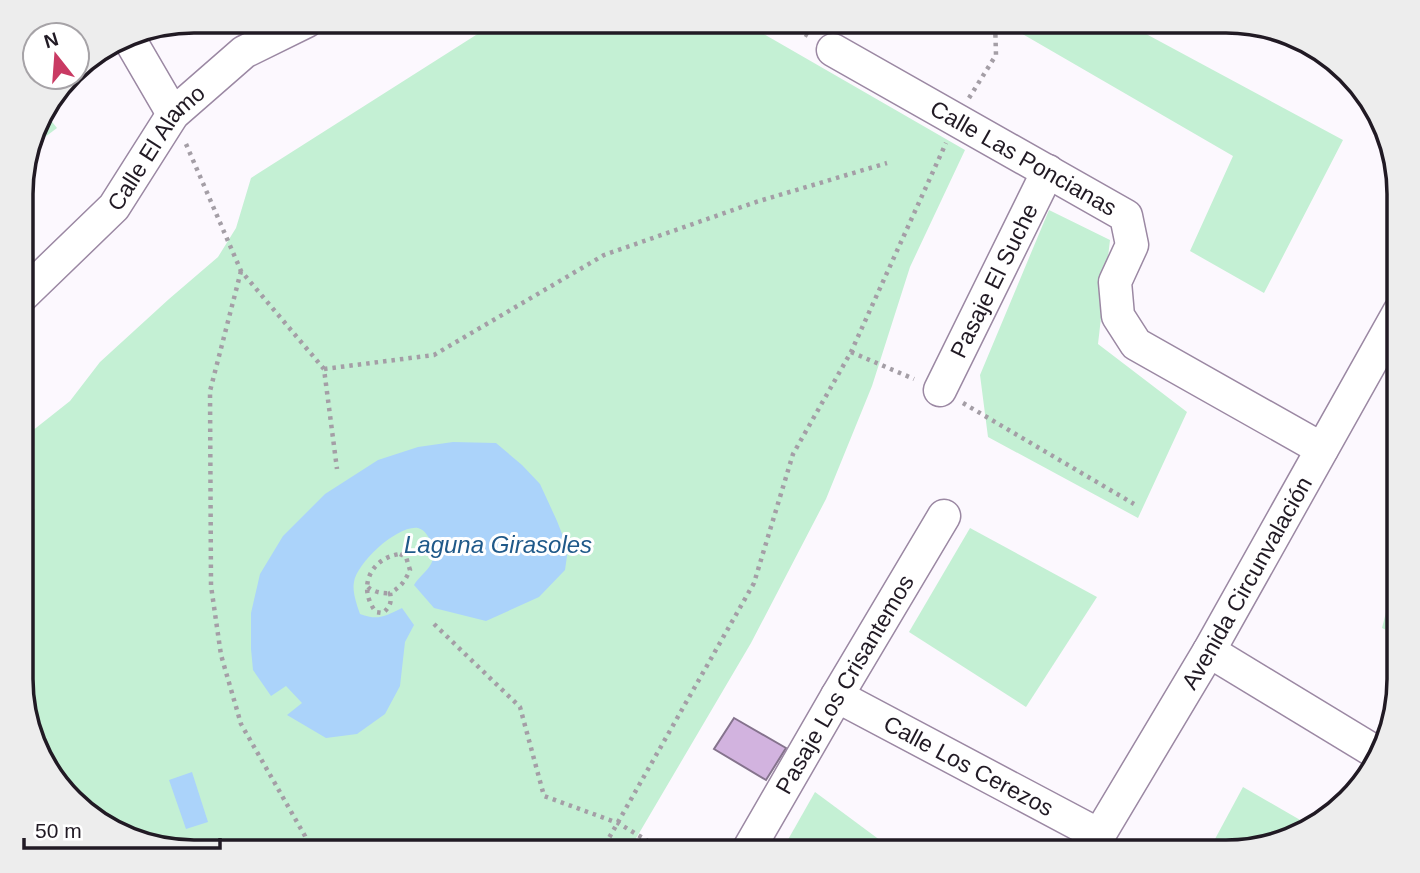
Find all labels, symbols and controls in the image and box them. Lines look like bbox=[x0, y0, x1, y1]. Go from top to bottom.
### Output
north arrow bbox=[21, 21, 91, 91]
text: N bbox=[42, 28, 61, 52]
street label: Calle El Alamo bbox=[102, 79, 210, 216]
street label: Calle Las Poncianas bbox=[926, 95, 1121, 221]
street label: Pasaje El Suche bbox=[945, 199, 1043, 362]
street label: Avenida Circunvalación bbox=[1176, 472, 1317, 694]
water label: Laguna Girasoles bbox=[404, 531, 592, 558]
street label: Pasaje Los Crisantemos bbox=[770, 570, 919, 798]
street label: Calle Los Cerezos bbox=[879, 710, 1058, 821]
scale bar bbox=[24, 806, 220, 850]
text: 50 m bbox=[35, 819, 82, 842]

